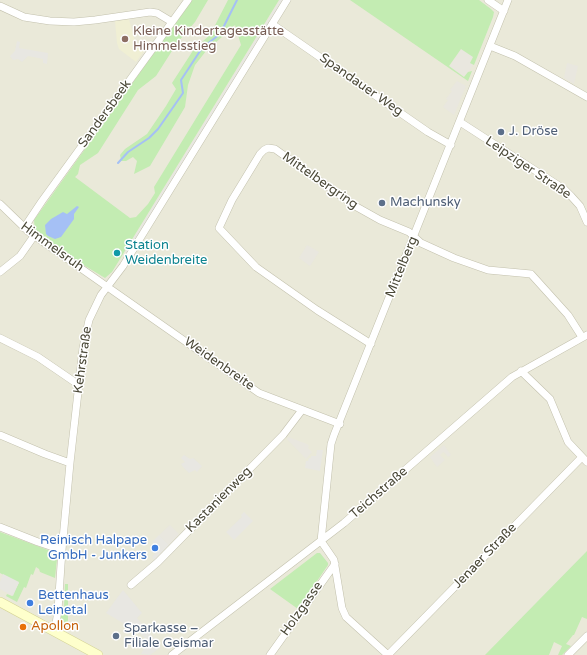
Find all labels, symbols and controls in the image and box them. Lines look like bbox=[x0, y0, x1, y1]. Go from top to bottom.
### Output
place label: Kleine Kindertagesstätte Himmelsstieg bbox=[133, 24, 284, 55]
marker: Kleine Kindertagesstätte Himmelsstieg bbox=[120, 34, 130, 44]
street label: Spandauer Weg bbox=[316, 50, 406, 120]
street label: Sandersbeek bbox=[75, 77, 135, 151]
place label: J. Dröse bbox=[509, 124, 558, 140]
marker: J. Dröse bbox=[496, 127, 506, 137]
street label: Leipziger Straße bbox=[482, 134, 574, 202]
street label: Mittelbergring bbox=[279, 149, 361, 213]
place label: Machunsky bbox=[390, 195, 461, 211]
marker: Machunsky bbox=[377, 198, 387, 208]
street label: Himmelsruh bbox=[17, 219, 87, 275]
street label: Mittelberg bbox=[383, 234, 421, 300]
place label: Station Weidenbreite bbox=[125, 238, 207, 269]
marker: Station Weidenbreite bbox=[112, 248, 122, 258]
street label: Kehrstraße bbox=[71, 325, 95, 395]
street label: Weidenbreite bbox=[181, 334, 257, 394]
street label: Kastanienweg bbox=[183, 464, 255, 536]
street label: Teichstraße bbox=[347, 464, 411, 522]
street label: Jenaer Straße bbox=[450, 520, 520, 592]
place label: Reinisch Halpape GmbH - Junkers bbox=[40, 533, 147, 564]
marker: Reinisch Halpape GmbH - Junkers bbox=[150, 543, 160, 553]
street label: Holzgasse bbox=[278, 579, 326, 639]
place label: Bettenhaus Leinetal bbox=[38, 588, 109, 619]
marker: Bettenhaus Leinetal bbox=[25, 598, 35, 608]
place label: Apollon bbox=[31, 619, 79, 635]
place label: Sparkasse – Filiale Geismar bbox=[124, 621, 214, 652]
marker: Apollon bbox=[18, 622, 28, 632]
marker: Sparkasse – Filiale Geismar bbox=[111, 631, 121, 641]

